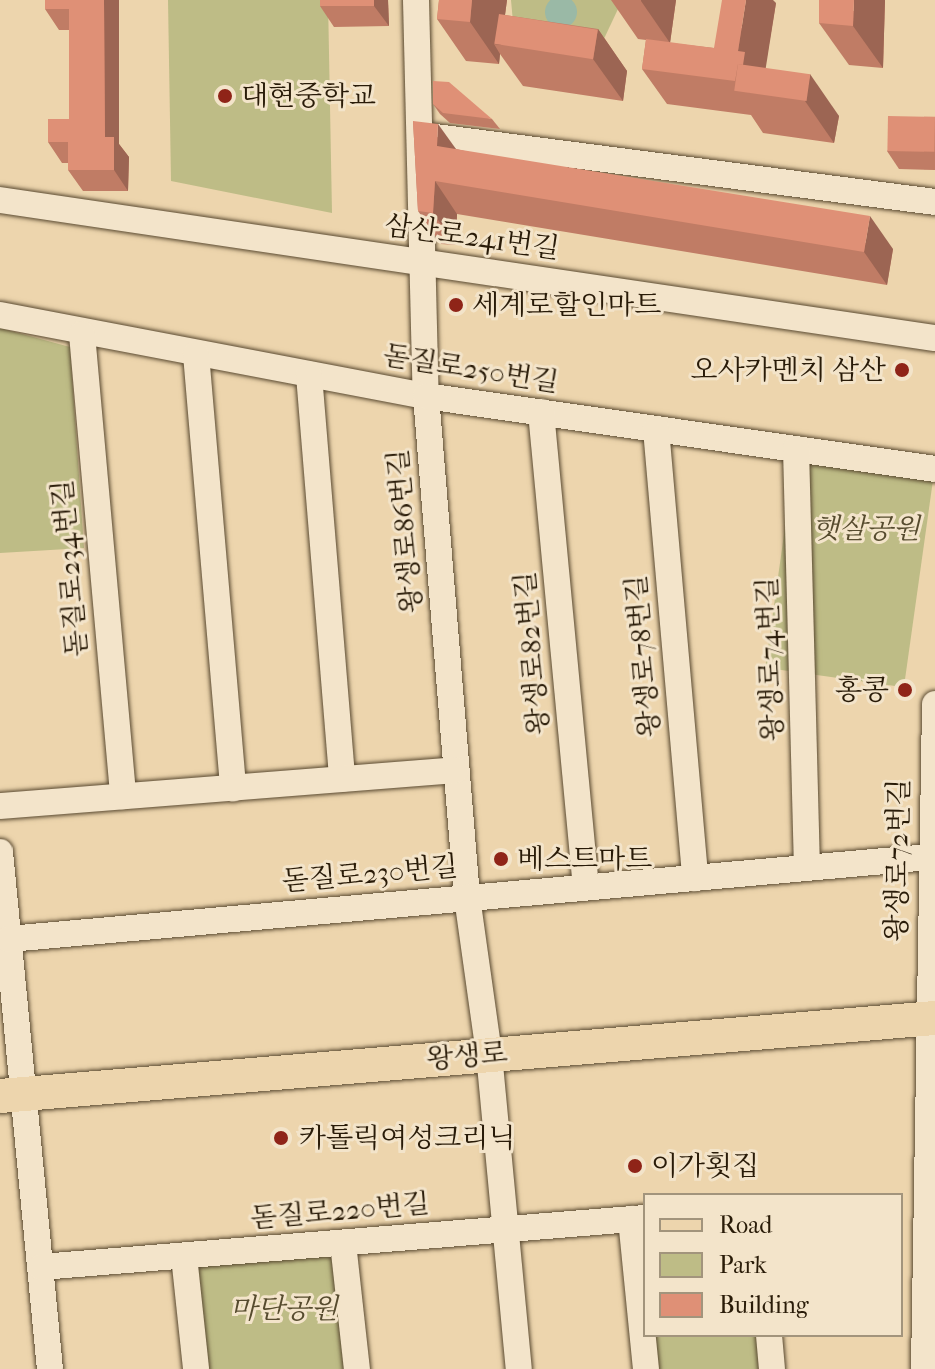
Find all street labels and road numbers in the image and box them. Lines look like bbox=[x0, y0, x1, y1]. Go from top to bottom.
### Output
street label: 삼산로241번길 bbox=[382, 208, 562, 266]
street label: 돋질로250번길 bbox=[381, 339, 561, 399]
street label: 왕생로86번길 bbox=[381, 448, 429, 614]
street label: 돋질로234번길 bbox=[46, 478, 94, 658]
street label: 왕생로82번길 bbox=[508, 570, 556, 736]
street label: 왕생로78번길 bbox=[619, 573, 667, 739]
street label: 왕생로74번길 bbox=[750, 576, 790, 742]
street label: 왕생로72번길 bbox=[880, 778, 916, 942]
street label: 돋질로230번길 bbox=[281, 850, 459, 898]
street label: 왕생로 bbox=[425, 1036, 509, 1076]
street label: 돋질로220번길 bbox=[249, 1186, 431, 1236]

